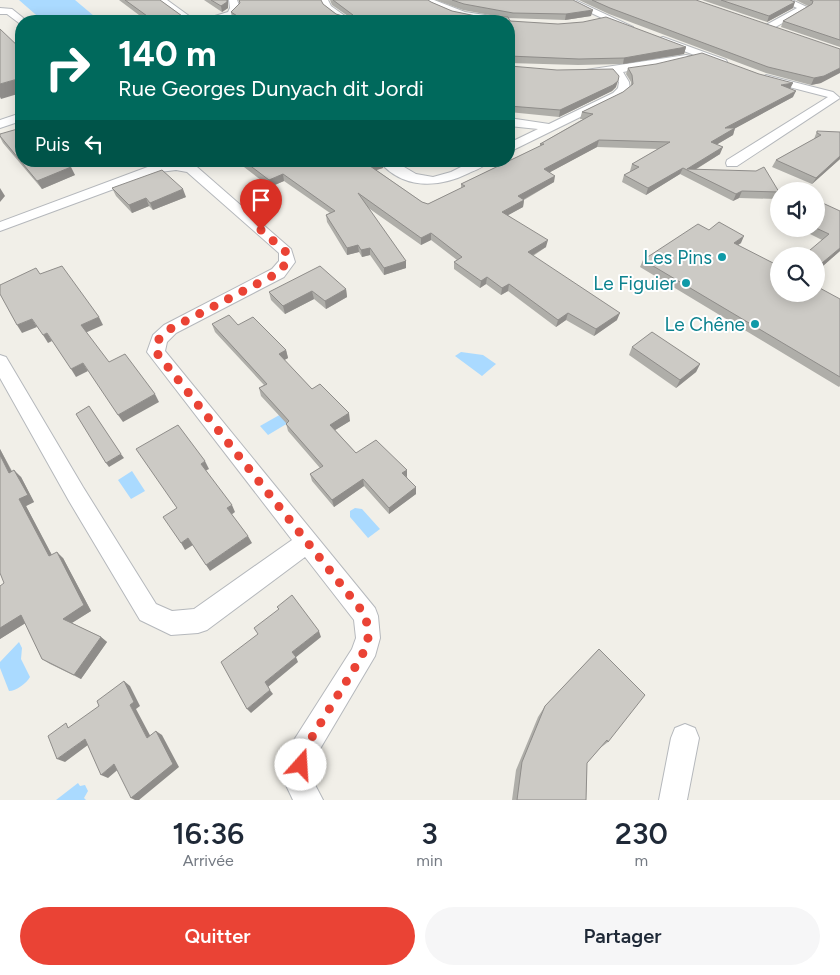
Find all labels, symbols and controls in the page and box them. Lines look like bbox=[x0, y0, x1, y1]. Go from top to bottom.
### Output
text: 140 m bbox=[118, 33, 216, 75]
icon: right bbox=[35, 35, 100, 100]
text: Rue Georges Dunyach dit Jordi bbox=[118, 75, 424, 102]
icon: left bbox=[80, 130, 108, 158]
text: Puis bbox=[35, 133, 70, 156]
pin bbox=[240, 179, 282, 230]
map controls bbox=[770, 182, 825, 302]
button: sound bbox=[770, 182, 825, 237]
icon: arrive bbox=[247, 186, 275, 214]
place label: Les Pins bbox=[643, 246, 712, 269]
button: search bbox=[770, 247, 825, 302]
marker: Les Pins bbox=[716, 251, 728, 263]
place label: Le Figuier bbox=[593, 272, 677, 295]
marker: Le Figuier bbox=[680, 277, 692, 289]
place label: Le Chêne bbox=[664, 313, 745, 336]
marker: Le Chêne bbox=[749, 318, 761, 330]
position arrow bbox=[274, 738, 326, 790]
text: 16:36 bbox=[172, 815, 244, 852]
text: 3 bbox=[421, 815, 438, 852]
text: 230 bbox=[615, 815, 668, 852]
text: Arrivée bbox=[183, 851, 234, 870]
text: min bbox=[416, 851, 443, 870]
text: m bbox=[634, 851, 648, 870]
button: Quitter bbox=[20, 907, 415, 965]
button: Partager bbox=[425, 907, 820, 965]

